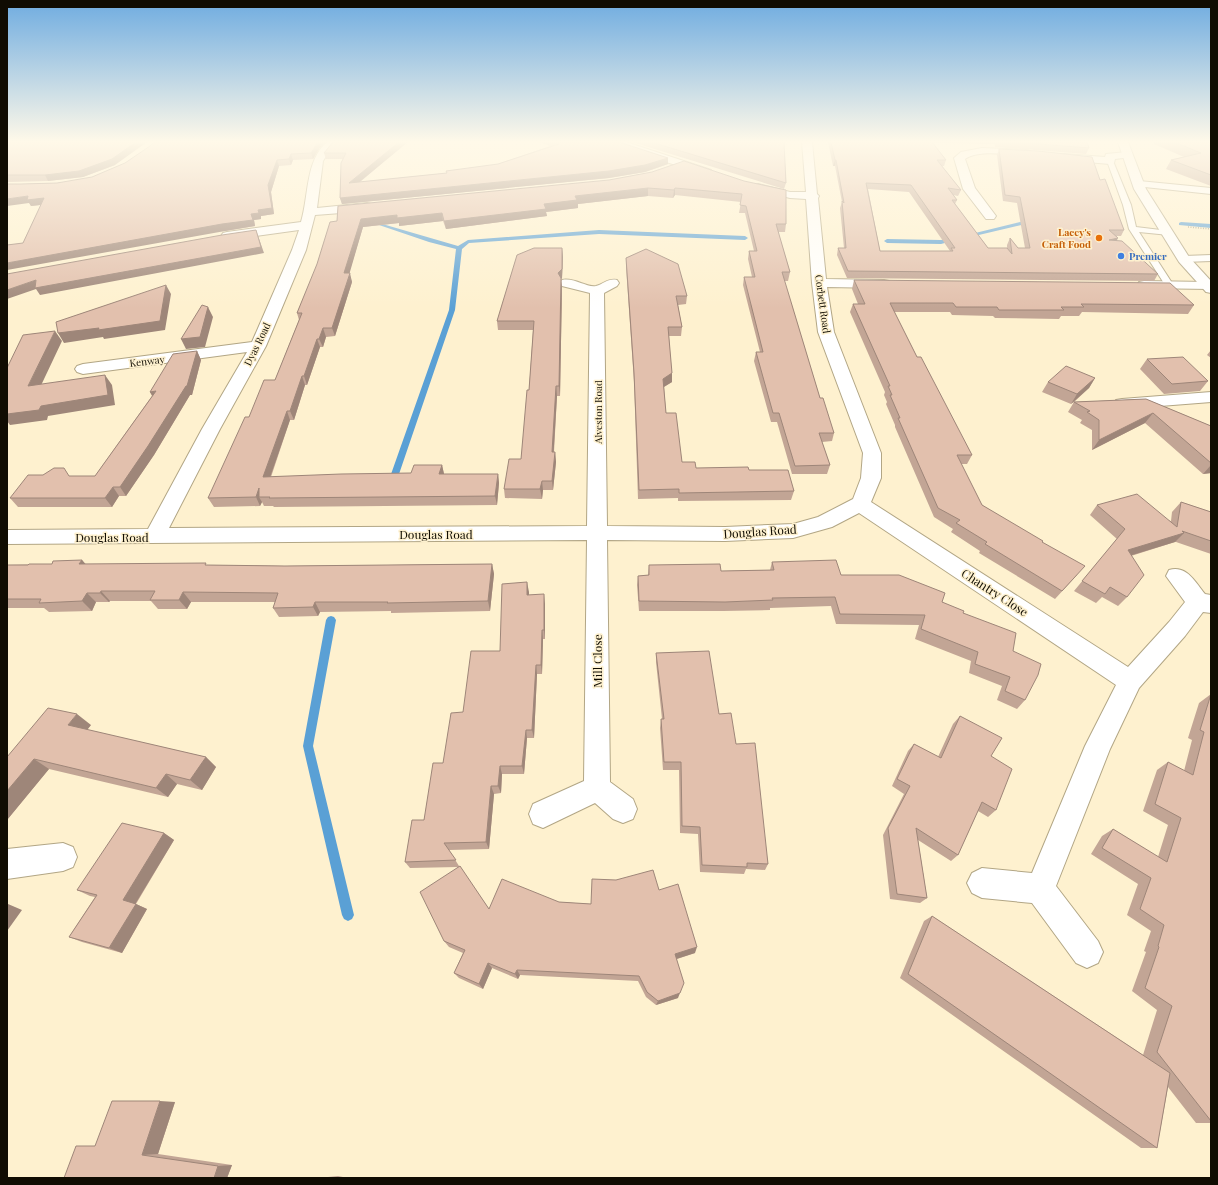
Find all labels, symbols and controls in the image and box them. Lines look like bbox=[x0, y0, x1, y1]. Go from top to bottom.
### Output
place label: Lacey's Craft Food bbox=[1042, 225, 1091, 251]
marker: Lacey's Craft Food bbox=[1094, 233, 1104, 243]
place label: Premier bbox=[1129, 249, 1167, 263]
marker: Premier bbox=[1116, 251, 1126, 261]
street label: Corbett Road bbox=[812, 274, 834, 334]
street label: Dyas Road bbox=[240, 320, 274, 368]
street label: Kenway bbox=[129, 352, 165, 370]
street label: Alveston Road bbox=[591, 380, 605, 445]
street label: Douglas Road bbox=[723, 520, 797, 542]
street label: Douglas Road bbox=[399, 526, 473, 542]
street label: Douglas Road bbox=[75, 529, 149, 545]
street label: Chantry Close bbox=[959, 564, 1031, 620]
street label: Mill Close bbox=[589, 634, 605, 688]

